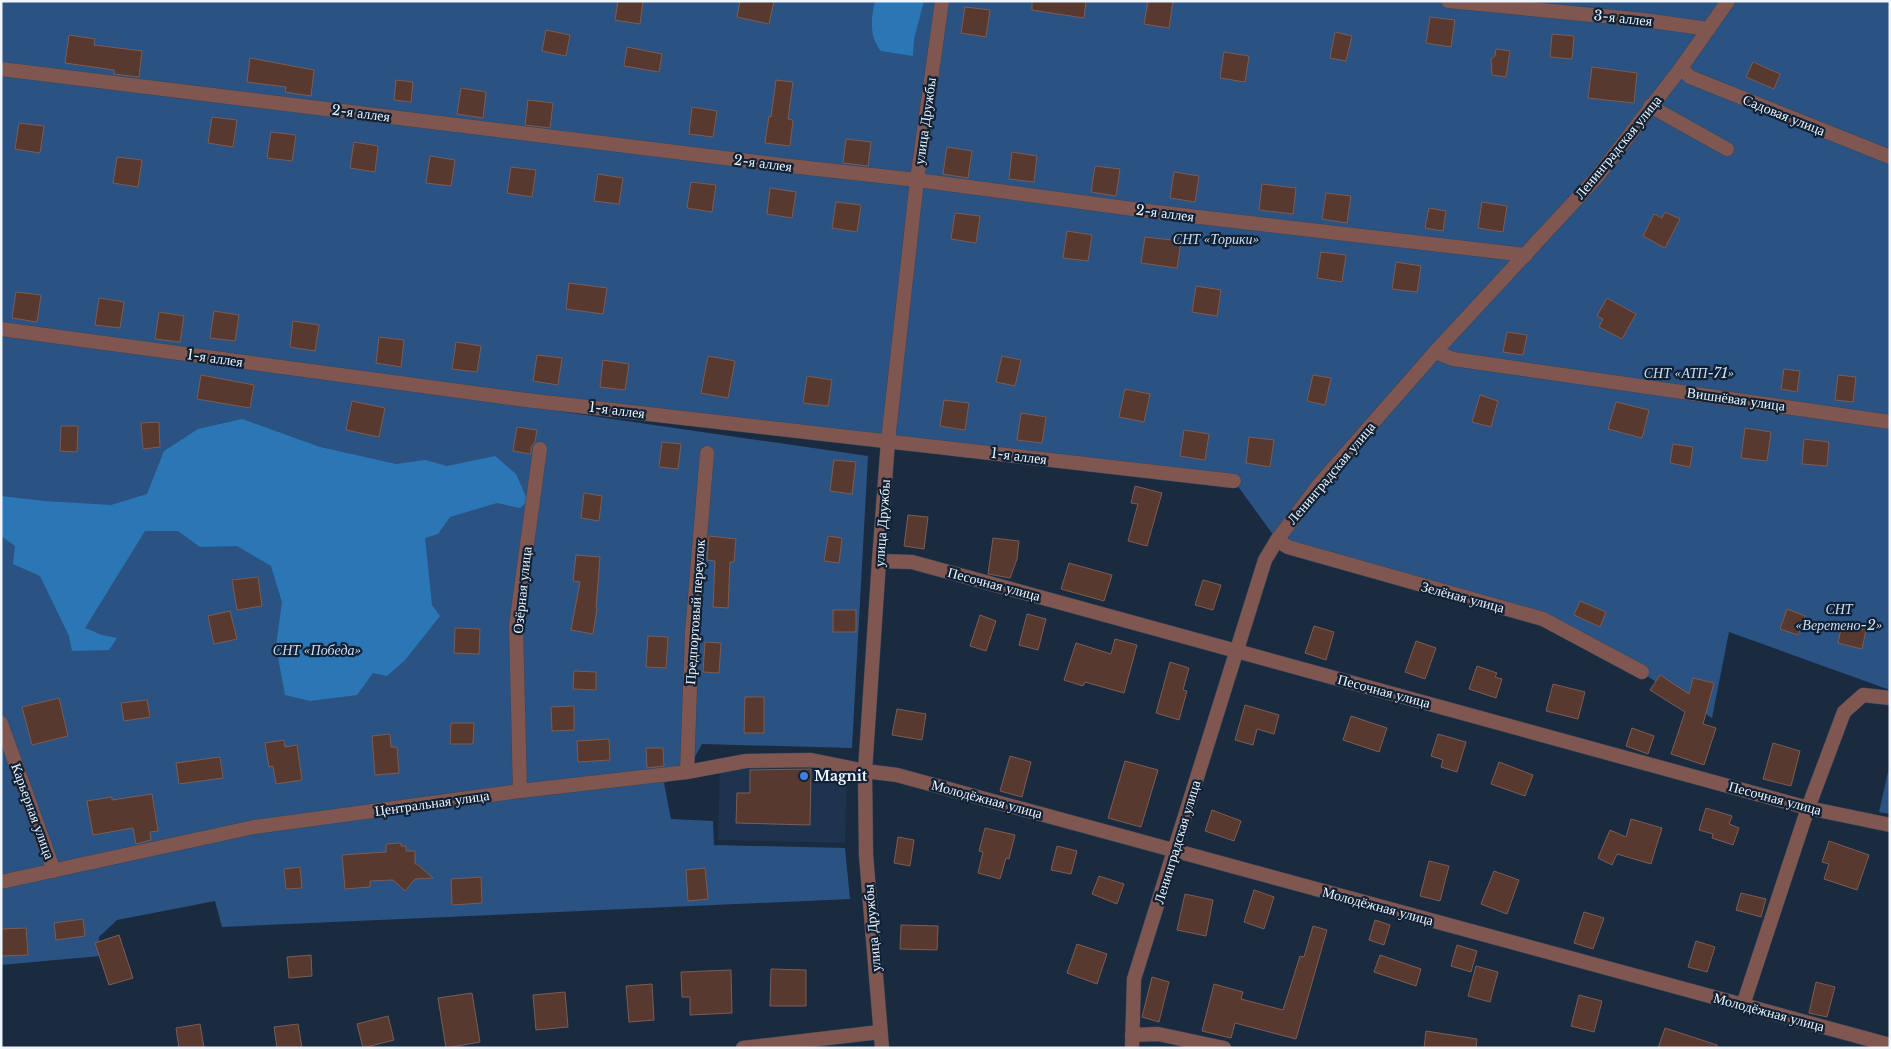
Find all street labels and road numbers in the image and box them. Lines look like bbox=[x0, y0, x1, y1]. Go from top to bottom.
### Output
street label: 3-я аллея bbox=[1593, 6, 1654, 30]
street label: улица Дружбы bbox=[910, 76, 940, 166]
street label: Садовая улица bbox=[1740, 90, 1829, 140]
street label: Ленинградская улица bbox=[1571, 91, 1666, 202]
street label: 2-я аллея bbox=[331, 101, 392, 126]
street label: 2-я аллея bbox=[733, 151, 794, 176]
street label: 2-я аллея bbox=[1135, 201, 1196, 226]
street label: 1-я аллея bbox=[186, 345, 245, 371]
street label: Вишнёвая улица bbox=[1686, 383, 1787, 415]
street label: 1-я аллея bbox=[588, 398, 647, 422]
street label: Ленинградская улица bbox=[1283, 418, 1380, 528]
street label: 1-я аллея bbox=[990, 444, 1049, 468]
street label: улица Дружбы bbox=[870, 478, 894, 567]
street label: Предпортовый переулок bbox=[681, 538, 709, 685]
street label: Озёрная улица bbox=[508, 545, 536, 634]
street label: Песочная улица bbox=[946, 563, 1043, 605]
street label: Зелёная улица bbox=[1420, 577, 1507, 617]
street label: Песочная улица bbox=[1336, 670, 1433, 712]
street label: Карьерная улица bbox=[7, 761, 59, 862]
street label: Молодёжная улица bbox=[929, 776, 1045, 823]
street label: Ленинградская улица bbox=[1150, 777, 1205, 906]
street label: Песочная улица bbox=[1727, 777, 1824, 819]
street label: Центральная улица bbox=[374, 786, 491, 820]
street label: улица Дружбы bbox=[859, 883, 885, 973]
street label: Молодёжная улица bbox=[1320, 883, 1436, 930]
street label: Молодёжная улица bbox=[1711, 989, 1827, 1036]

